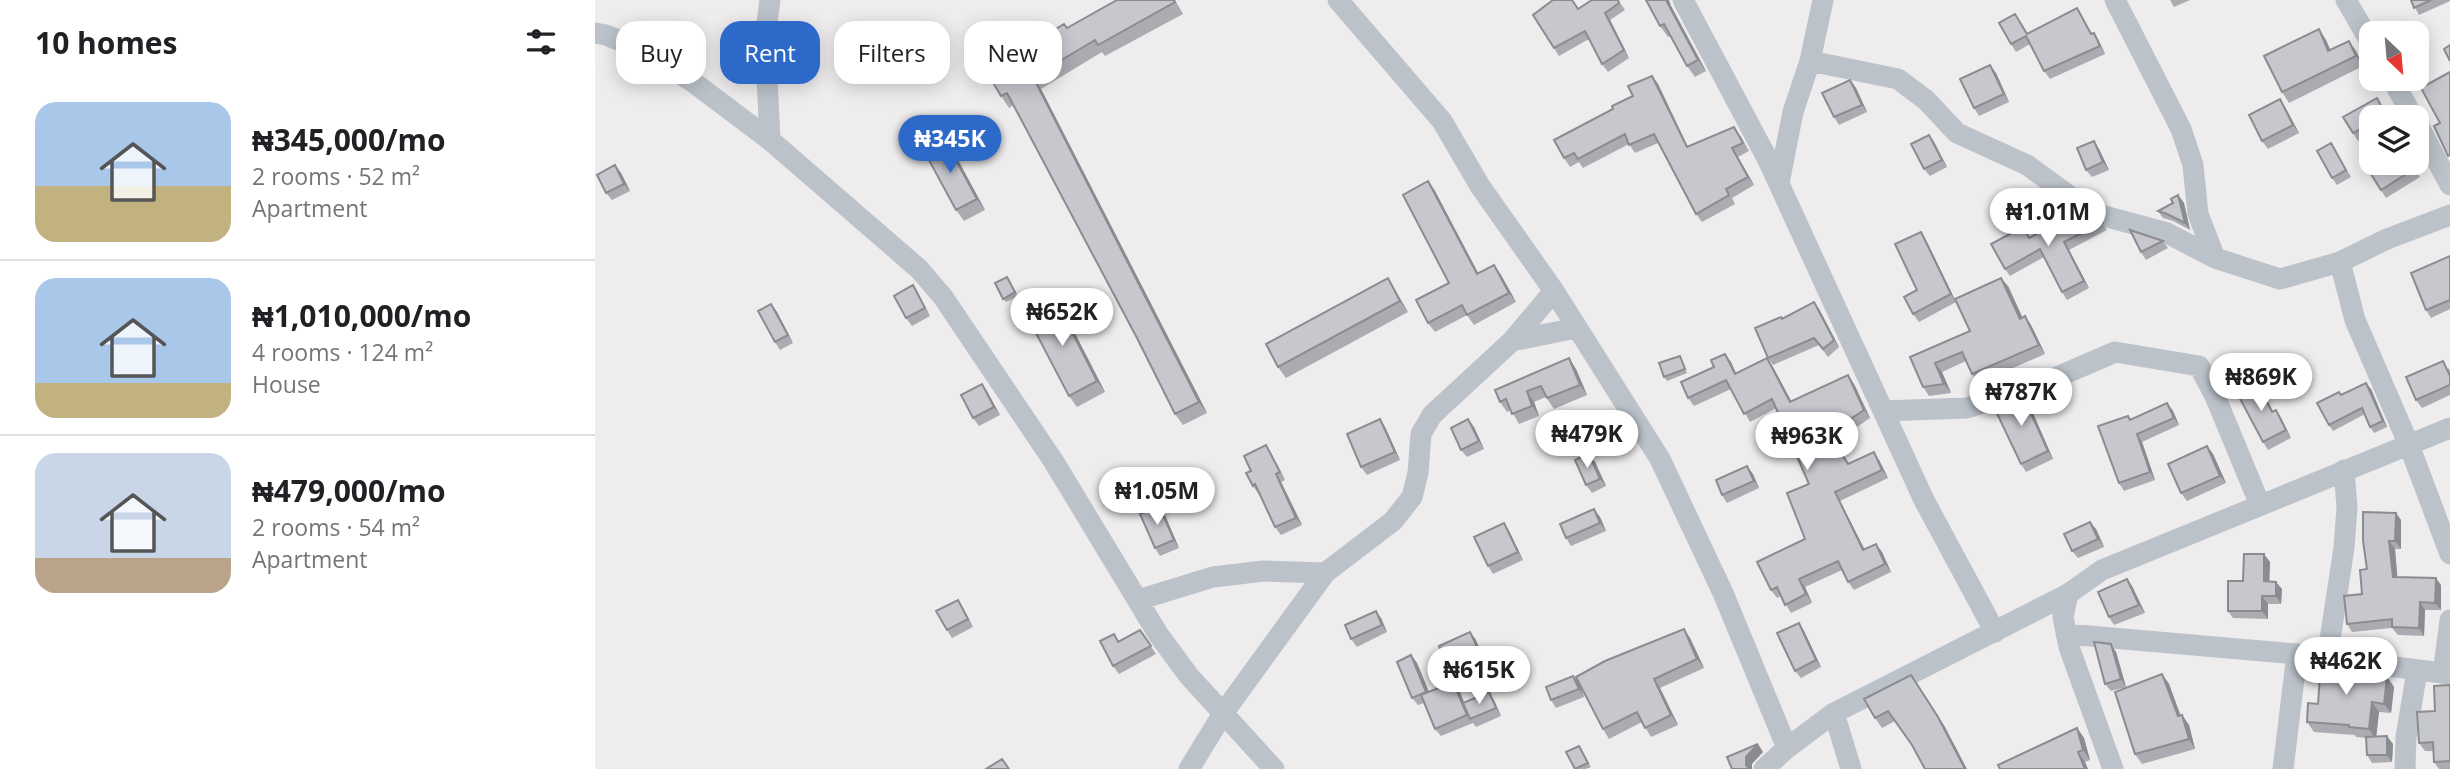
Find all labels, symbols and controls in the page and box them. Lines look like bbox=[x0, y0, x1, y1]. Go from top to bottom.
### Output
chip: Buy bbox=[616, 21, 706, 84]
chip: Rent bbox=[720, 21, 820, 84]
chip: Filters bbox=[834, 21, 950, 84]
chip: New bbox=[964, 21, 1062, 84]
north arrow bbox=[2359, 21, 2429, 91]
map controls bbox=[2359, 21, 2429, 175]
text: 10 homes bbox=[35, 22, 178, 63]
icon: filters bbox=[522, 23, 560, 61]
button: layers bbox=[2359, 105, 2429, 175]
pin: ₦345K bbox=[901, 116, 999, 175]
text: ₦345,000/mo bbox=[252, 119, 446, 160]
text: ₦345K bbox=[914, 122, 986, 154]
icon: home bbox=[91, 130, 175, 214]
text: 2 rooms · 52 m² bbox=[252, 160, 420, 192]
pin: ₦1.01M bbox=[1991, 188, 2105, 248]
text: Apartment bbox=[252, 192, 368, 224]
text: ₦1.01M bbox=[2006, 195, 2090, 227]
pin: ₦652K bbox=[1013, 288, 1111, 348]
text: ₦1,010,000/mo bbox=[252, 295, 471, 336]
text: ₦652K bbox=[1026, 295, 1098, 327]
icon: home bbox=[91, 306, 175, 390]
text: 4 rooms · 124 m² bbox=[252, 336, 433, 368]
pin: ₦869K bbox=[2212, 354, 2310, 413]
text: ₦869K bbox=[2225, 360, 2297, 392]
text: House bbox=[252, 368, 321, 400]
pin: ₦787K bbox=[1972, 368, 2070, 428]
text: ₦787K bbox=[1985, 375, 2057, 407]
pin: ₦479K bbox=[1538, 410, 1636, 470]
pin: ₦963K bbox=[1758, 412, 1856, 472]
text: ₦479K bbox=[1551, 417, 1623, 449]
text: ₦963K bbox=[1771, 419, 1843, 451]
pin: ₦1.05M bbox=[1100, 468, 1214, 527]
text: ₦479,000/mo bbox=[252, 470, 446, 511]
text: ₦1.05M bbox=[1115, 474, 1199, 506]
icon: home bbox=[91, 481, 175, 565]
text: 2 rooms · 54 m² bbox=[252, 511, 420, 543]
text: Apartment bbox=[252, 543, 368, 575]
pin: ₦462K bbox=[2297, 638, 2395, 697]
text: ₦462K bbox=[2310, 644, 2382, 676]
pin: ₦615K bbox=[1430, 646, 1528, 706]
text: ₦615K bbox=[1443, 653, 1515, 685]

